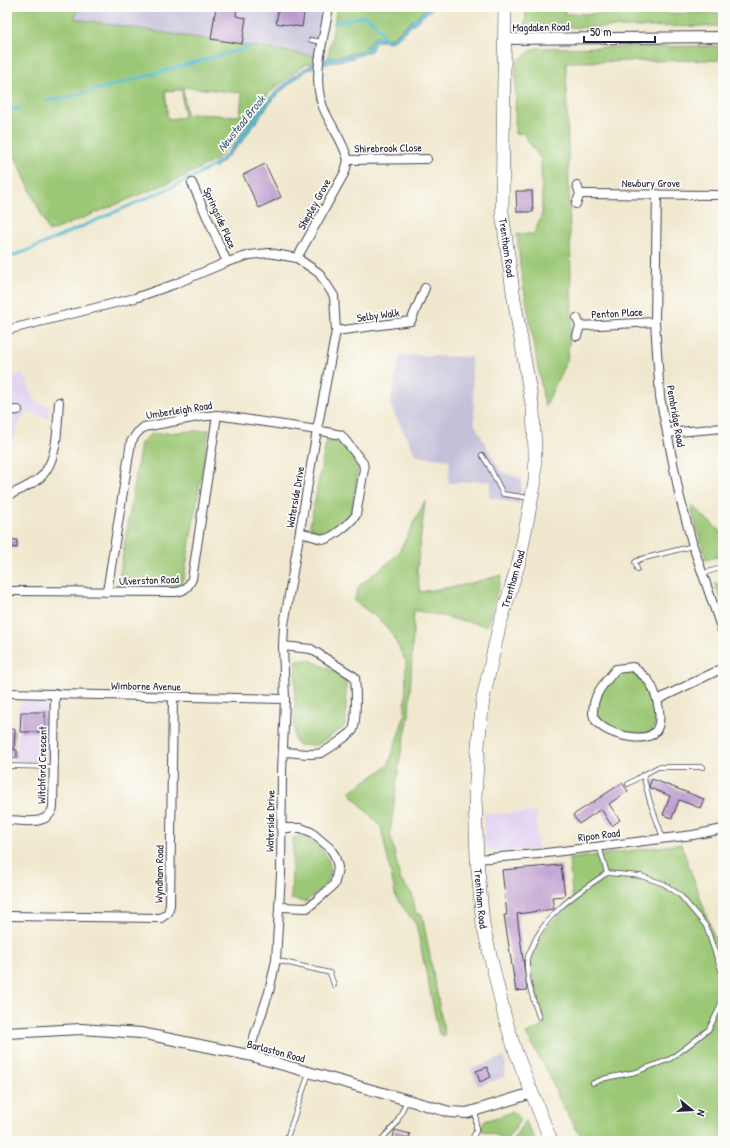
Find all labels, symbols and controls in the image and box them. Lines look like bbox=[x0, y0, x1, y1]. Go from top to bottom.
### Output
scale bar bbox=[584, 18, 655, 44]
street label: Magdalen Road bbox=[512, 19, 570, 34]
text: 50 m bbox=[590, 23, 611, 40]
water label: Newstead Brook bbox=[213, 91, 270, 155]
street label: Shirebrook Close bbox=[354, 140, 422, 156]
street label: Shepley Grove bbox=[294, 176, 334, 232]
street label: Newbury Grove bbox=[622, 176, 681, 190]
street label: Springside Place bbox=[200, 185, 240, 251]
street label: Trentham Road bbox=[496, 217, 518, 279]
street label: Selby Walk bbox=[356, 305, 401, 325]
street label: Penton Place bbox=[591, 305, 644, 321]
street label: Pembridge Road bbox=[664, 384, 688, 449]
street label: Umberleigh Road bbox=[145, 398, 214, 422]
street label: Waterside Drive bbox=[283, 465, 307, 529]
street label: Trentham Road bbox=[498, 548, 528, 610]
street label: Ulverston Road bbox=[119, 572, 180, 588]
street label: Wimborne Avenue bbox=[111, 678, 182, 694]
street label: Witchford Crescent bbox=[34, 726, 50, 804]
street label: Waterside Drive bbox=[262, 789, 278, 852]
street label: Ripon Road bbox=[577, 825, 621, 845]
street label: Wyndham Road bbox=[151, 844, 167, 903]
street label: Trentham Road bbox=[471, 868, 491, 931]
street label: Barlaston Road bbox=[246, 1037, 307, 1066]
north arrow bbox=[672, 1090, 712, 1130]
text: N bbox=[694, 1108, 709, 1118]

